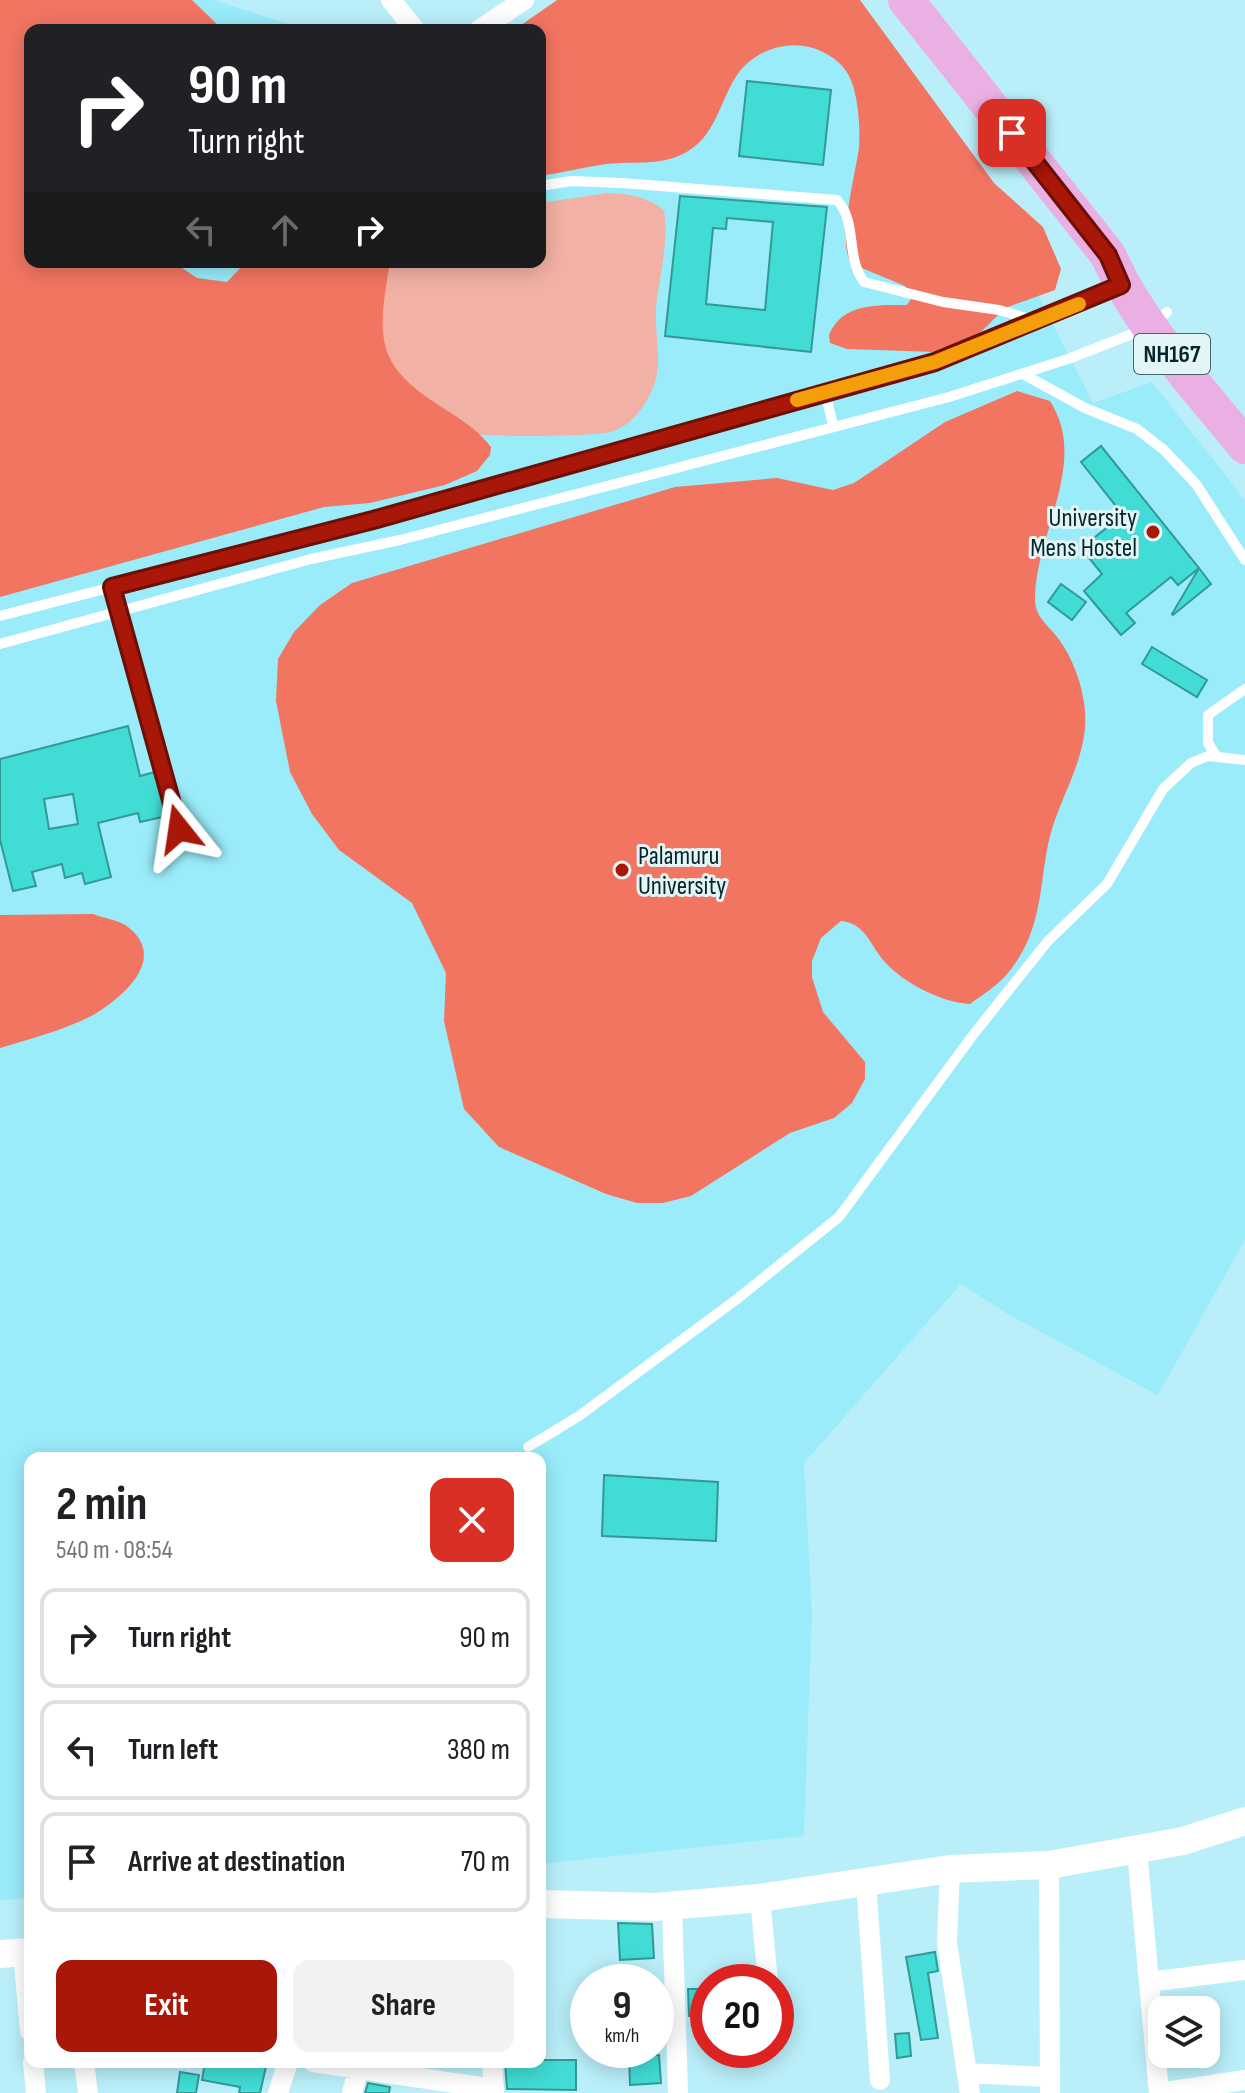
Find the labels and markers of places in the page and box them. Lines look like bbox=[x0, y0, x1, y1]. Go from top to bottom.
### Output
pin bbox=[978, 99, 1046, 167]
place label: University Mens Hostel bbox=[1030, 503, 1137, 564]
marker: University Mens Hostel bbox=[1144, 523, 1162, 541]
place label: Palamuru University bbox=[638, 841, 726, 902]
marker: Palamuru University bbox=[613, 861, 631, 879]

